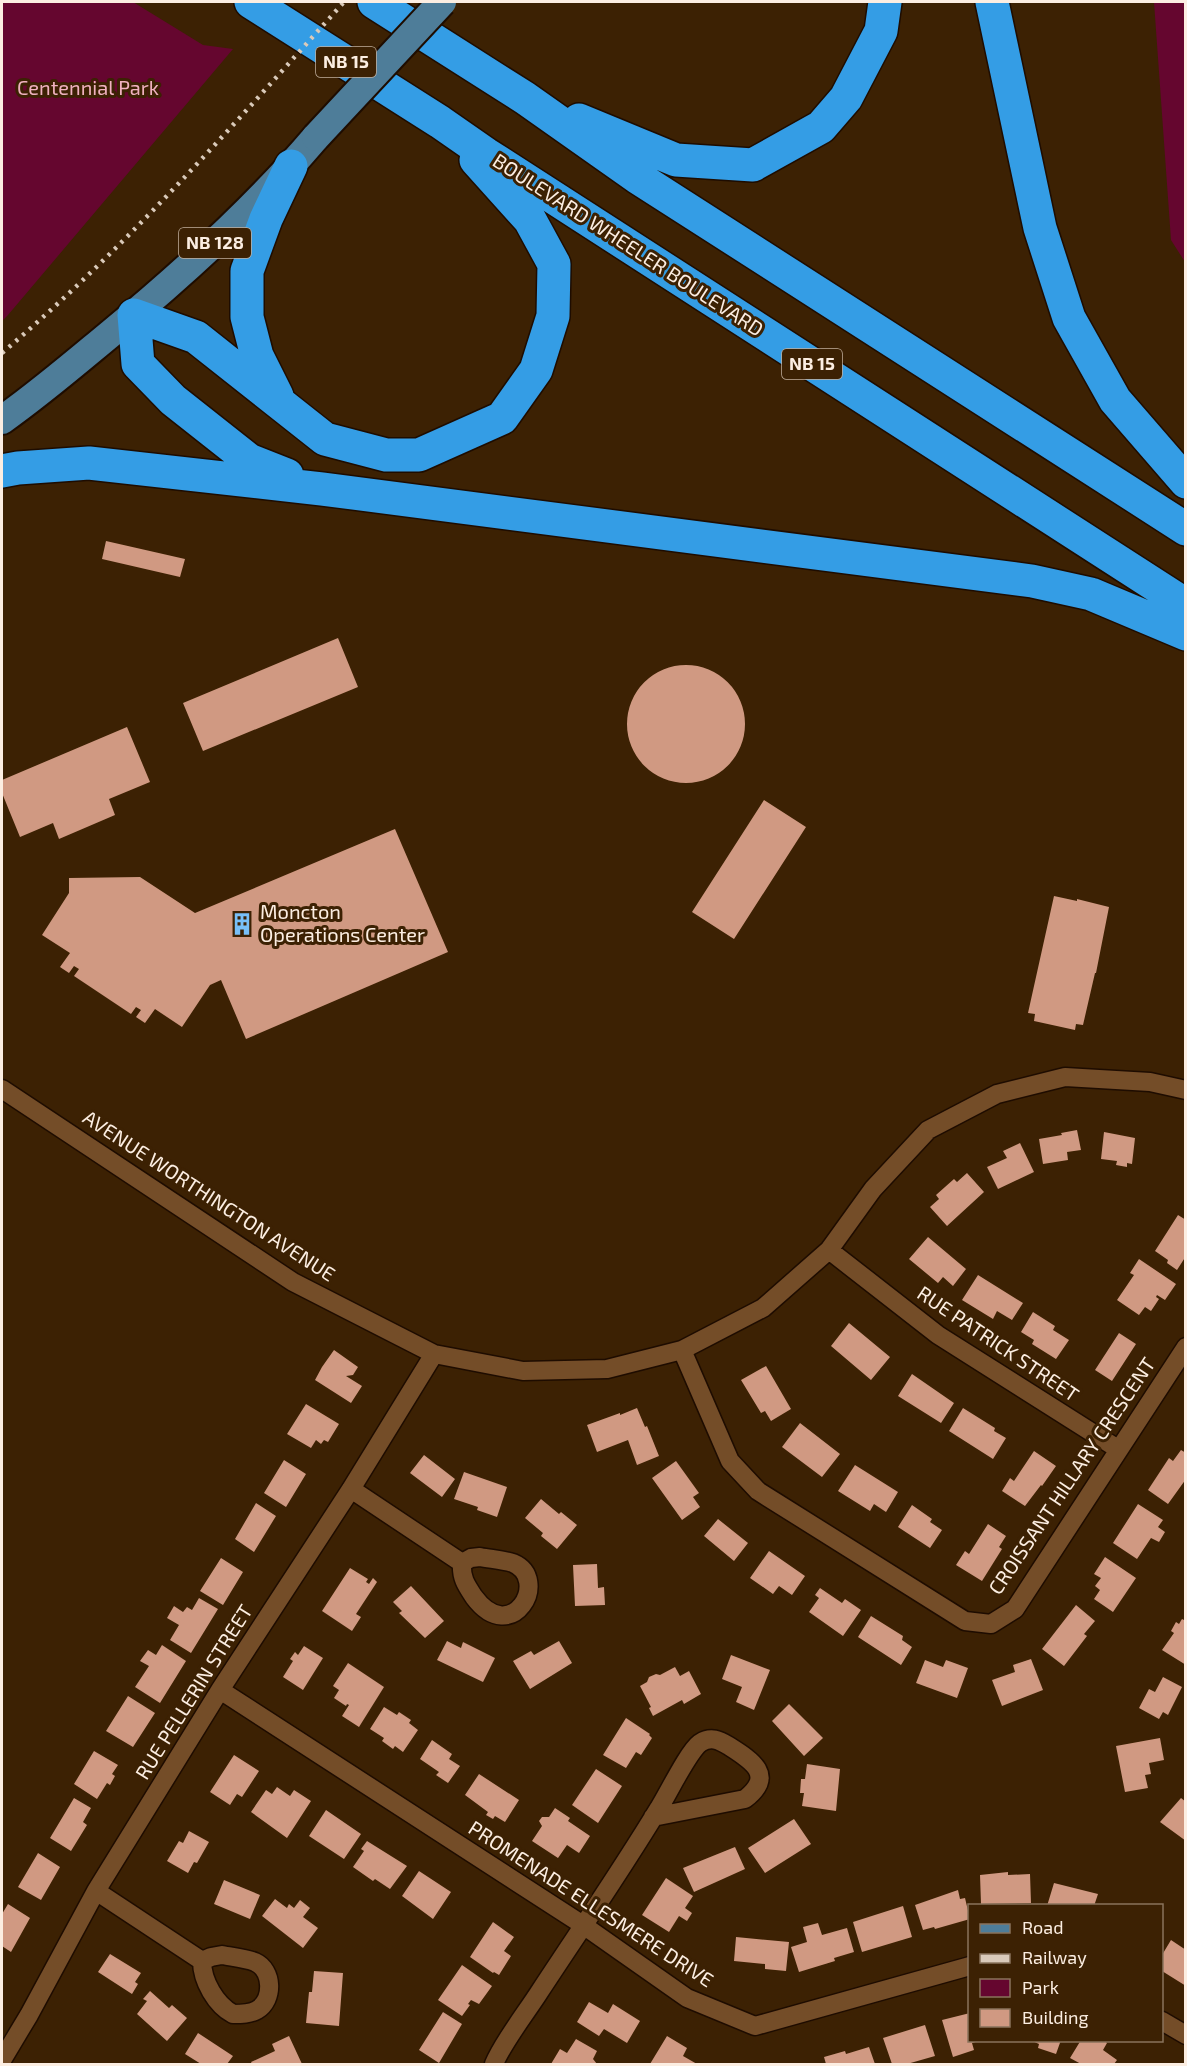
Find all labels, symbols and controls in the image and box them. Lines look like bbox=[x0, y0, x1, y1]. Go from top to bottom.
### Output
road number: NB 15 bbox=[316, 47, 376, 77]
park label: Centennial Park bbox=[17, 75, 159, 99]
street label: BOULEVARD WHEELER BOULEVARD bbox=[489, 148, 768, 341]
road number: NB 128 bbox=[179, 228, 251, 258]
road number: NB 15 bbox=[782, 349, 842, 379]
place label: Moncton Operations Center bbox=[260, 899, 425, 946]
building icon: Moncton Operations Center bbox=[229, 911, 255, 937]
street label: AVENUE WORTHINGTON AVENUE bbox=[79, 1105, 340, 1286]
street label: RUE PATRICK STREET bbox=[913, 1280, 1084, 1406]
street label: CROISSANT HILLARY CRESCENT bbox=[983, 1352, 1160, 1598]
street label: RUE PELLERIN STREET bbox=[130, 1599, 257, 1783]
street label: PROMENADE ELLESMERE DRIVE bbox=[465, 1815, 718, 1991]
legend bbox=[968, 1904, 1163, 2042]
text: Road bbox=[1022, 1916, 1063, 1938]
text: Railway bbox=[1022, 1946, 1087, 1968]
text: Park bbox=[1022, 1976, 1059, 1998]
text: Building bbox=[1022, 2006, 1089, 2028]

